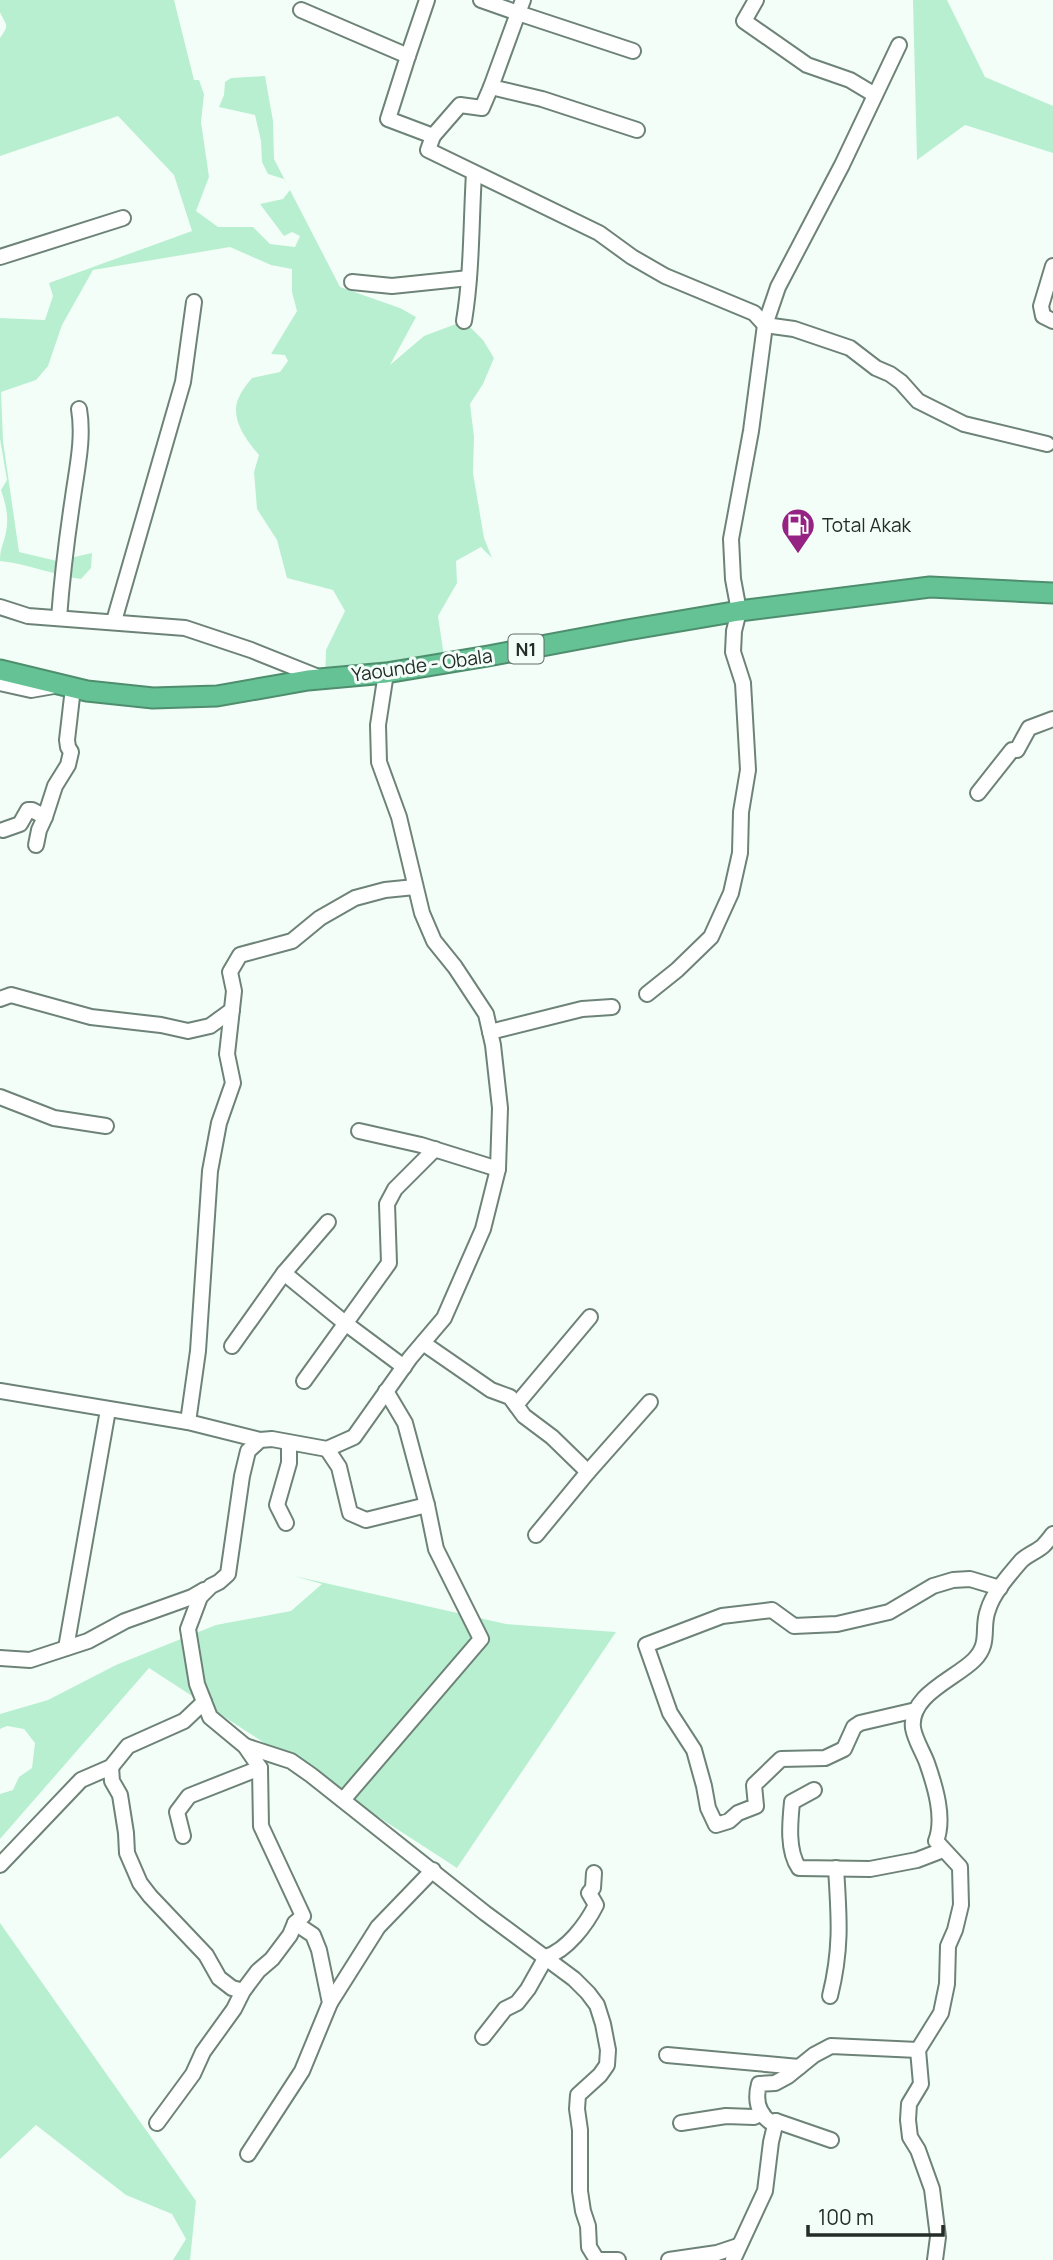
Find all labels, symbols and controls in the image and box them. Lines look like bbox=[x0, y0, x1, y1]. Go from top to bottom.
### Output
fuel station icon: Total Akak bbox=[779, 506, 817, 555]
place label: Total Akak bbox=[822, 512, 911, 538]
road number: N1 bbox=[508, 634, 544, 664]
street label: Yaounde - Obala bbox=[350, 642, 494, 688]
scale bar bbox=[808, 2194, 943, 2238]
text: 100 m bbox=[818, 2203, 874, 2231]

